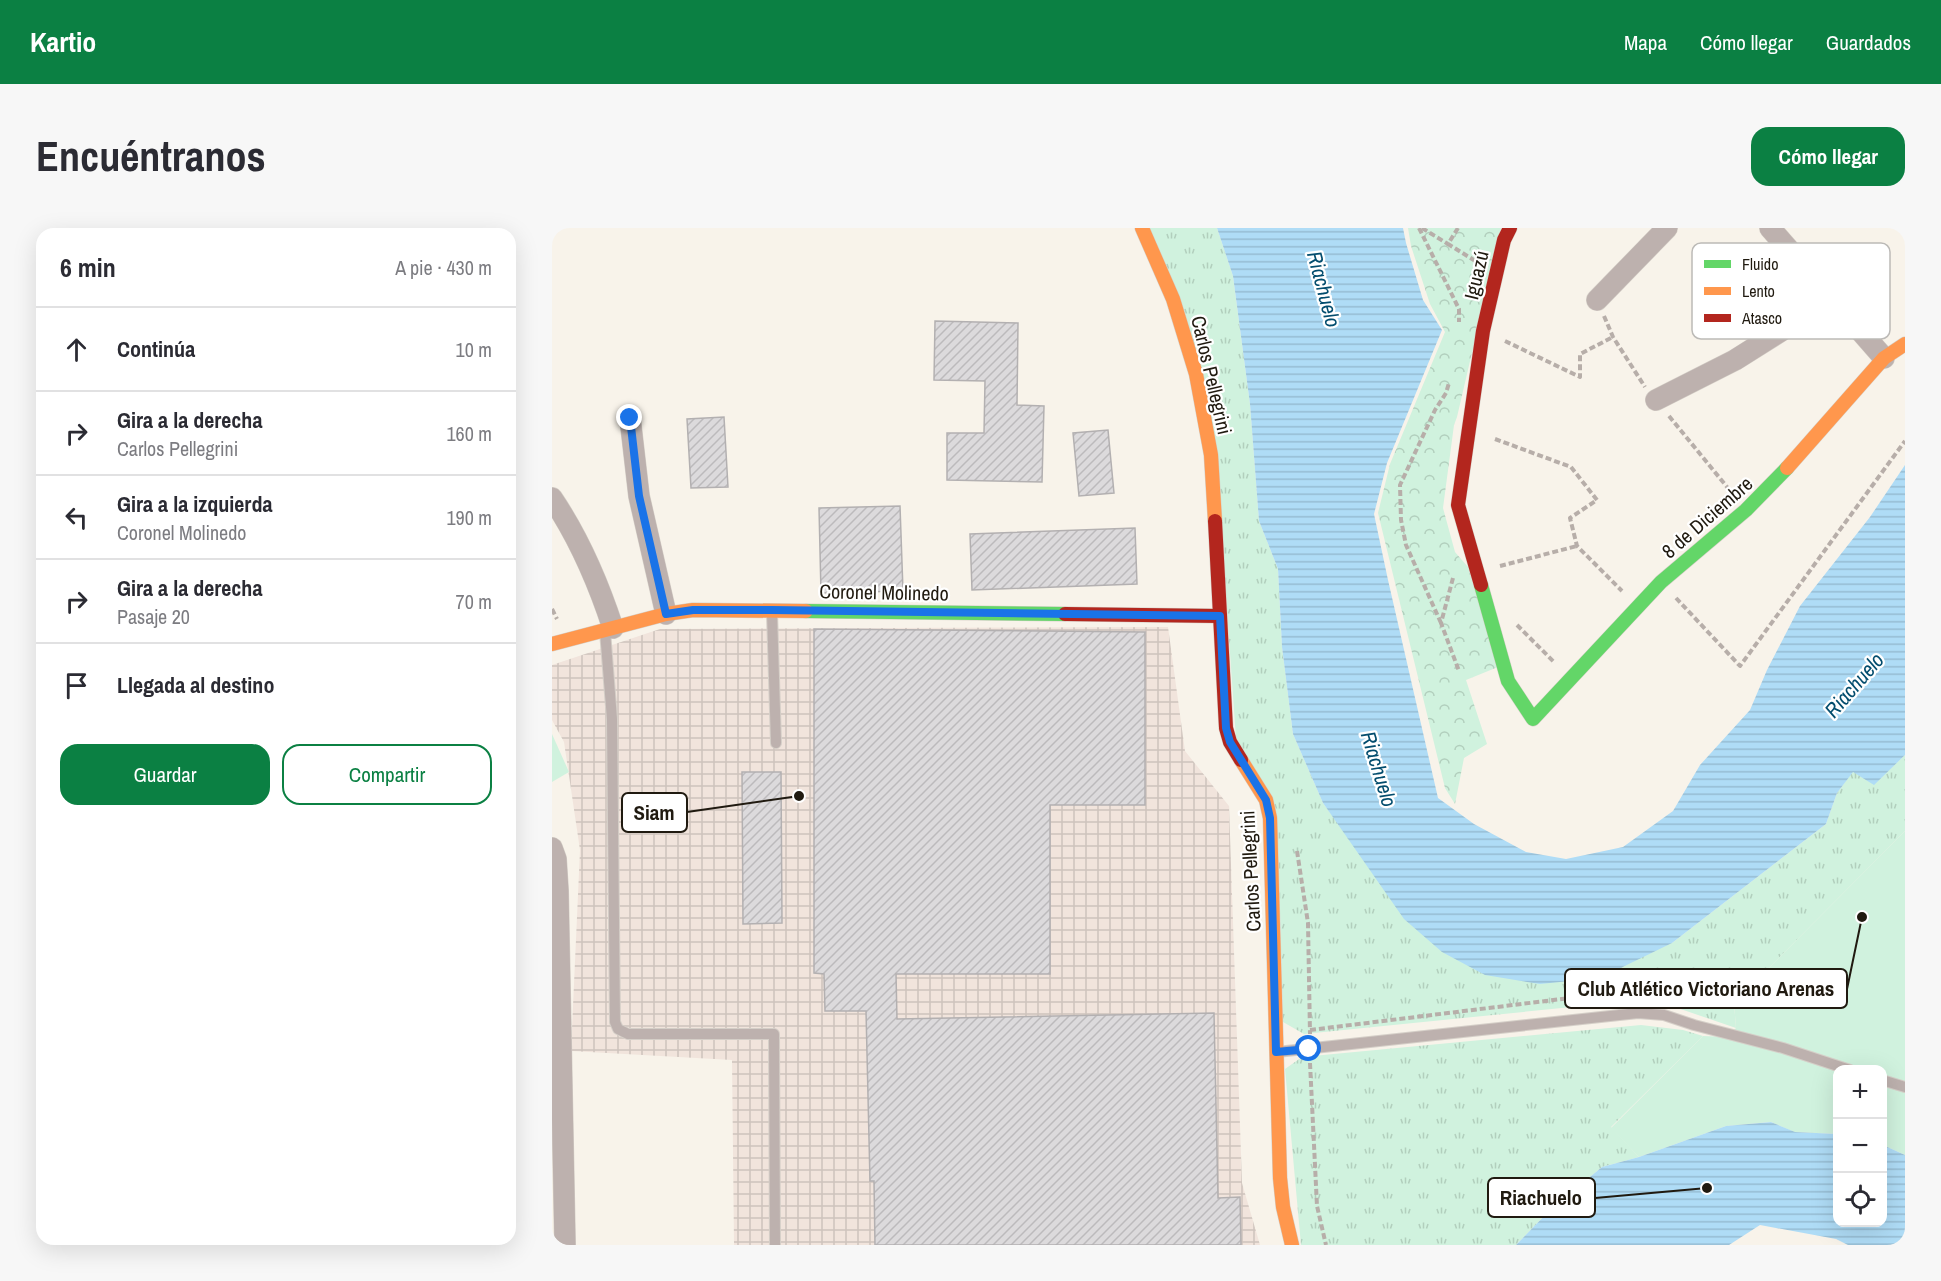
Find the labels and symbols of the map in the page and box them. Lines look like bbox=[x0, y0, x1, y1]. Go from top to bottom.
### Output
legend bbox=[1692, 243, 1890, 339]
water label: Riachuelo bbox=[1300, 248, 1348, 330]
street label: Iguazú bbox=[1457, 248, 1495, 302]
text: Fluido bbox=[1742, 253, 1778, 275]
text: Lento bbox=[1742, 280, 1775, 302]
text: Atasco bbox=[1741, 307, 1782, 329]
street label: Carlos Pellegrini bbox=[1185, 313, 1239, 437]
route end bbox=[616, 404, 642, 430]
street label: 8 de Diciembre bbox=[1656, 470, 1758, 564]
street label: Coronel Molinedo bbox=[819, 577, 949, 607]
water label: Riachuelo bbox=[1818, 646, 1890, 724]
water label: Riachuelo bbox=[1354, 728, 1404, 810]
callout: Siam bbox=[622, 793, 687, 832]
text: Siam bbox=[633, 798, 675, 827]
street label: Carlos Pellegrini bbox=[1233, 810, 1267, 932]
callout: Club Atlético Victoriano Arenas bbox=[1565, 969, 1847, 1008]
text: Club Atlético Victoriano Arenas bbox=[1578, 974, 1834, 1003]
route start bbox=[1295, 1035, 1321, 1061]
callout: Riachuelo bbox=[1488, 1178, 1595, 1217]
text: Riachuelo bbox=[1500, 1183, 1582, 1212]

